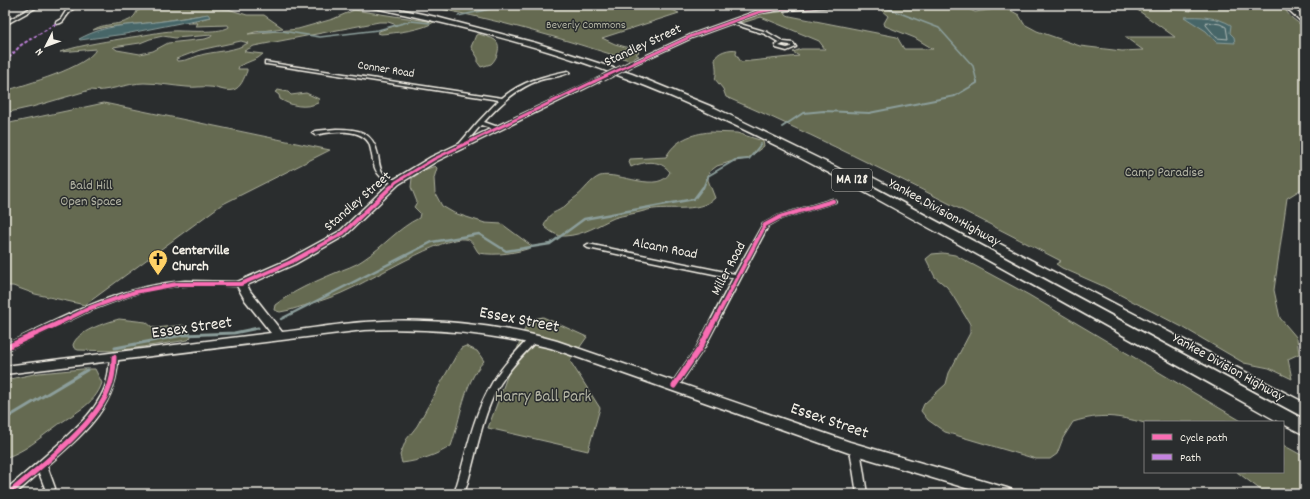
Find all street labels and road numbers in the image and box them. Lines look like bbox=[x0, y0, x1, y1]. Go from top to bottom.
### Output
street label: Standley Street bbox=[601, 19, 685, 73]
street label: Conner Road bbox=[356, 57, 416, 83]
street label: Standley Street bbox=[320, 167, 396, 237]
road number: MA 128 bbox=[832, 169, 872, 191]
street label: Yankee Division Highway bbox=[884, 174, 1004, 252]
street label: Alcann Road bbox=[631, 233, 699, 265]
street label: Miller Road bbox=[707, 239, 751, 299]
street label: Essex Street bbox=[477, 301, 561, 341]
street label: Essex Street bbox=[150, 311, 234, 347]
street label: Yankee Division Highway bbox=[1168, 329, 1288, 407]
street label: Essex Street bbox=[787, 397, 871, 447]

